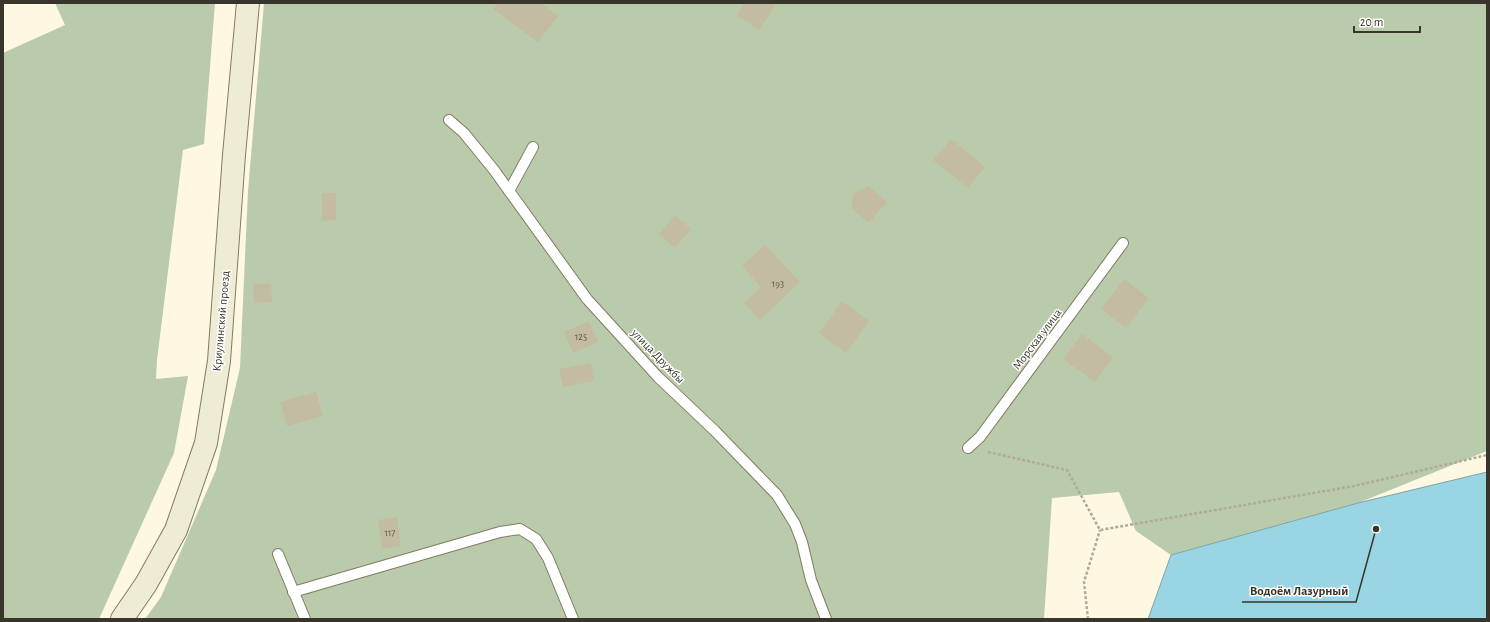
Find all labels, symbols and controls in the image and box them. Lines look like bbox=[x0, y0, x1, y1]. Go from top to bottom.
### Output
scale bar bbox=[1354, 8, 1420, 34]
text: 20 m bbox=[1360, 16, 1383, 28]
street label: Криулинский проезд bbox=[211, 270, 232, 372]
house number: 193 bbox=[772, 279, 784, 289]
street label: Морская улица bbox=[1010, 306, 1065, 372]
street label: улица Дружбы bbox=[628, 326, 687, 386]
house number: 125 bbox=[575, 332, 587, 342]
house number: 117 bbox=[384, 528, 396, 538]
callout: Водоём Лазурный bbox=[1242, 577, 1356, 602]
text: Водоём Лазурный bbox=[1250, 585, 1348, 598]

